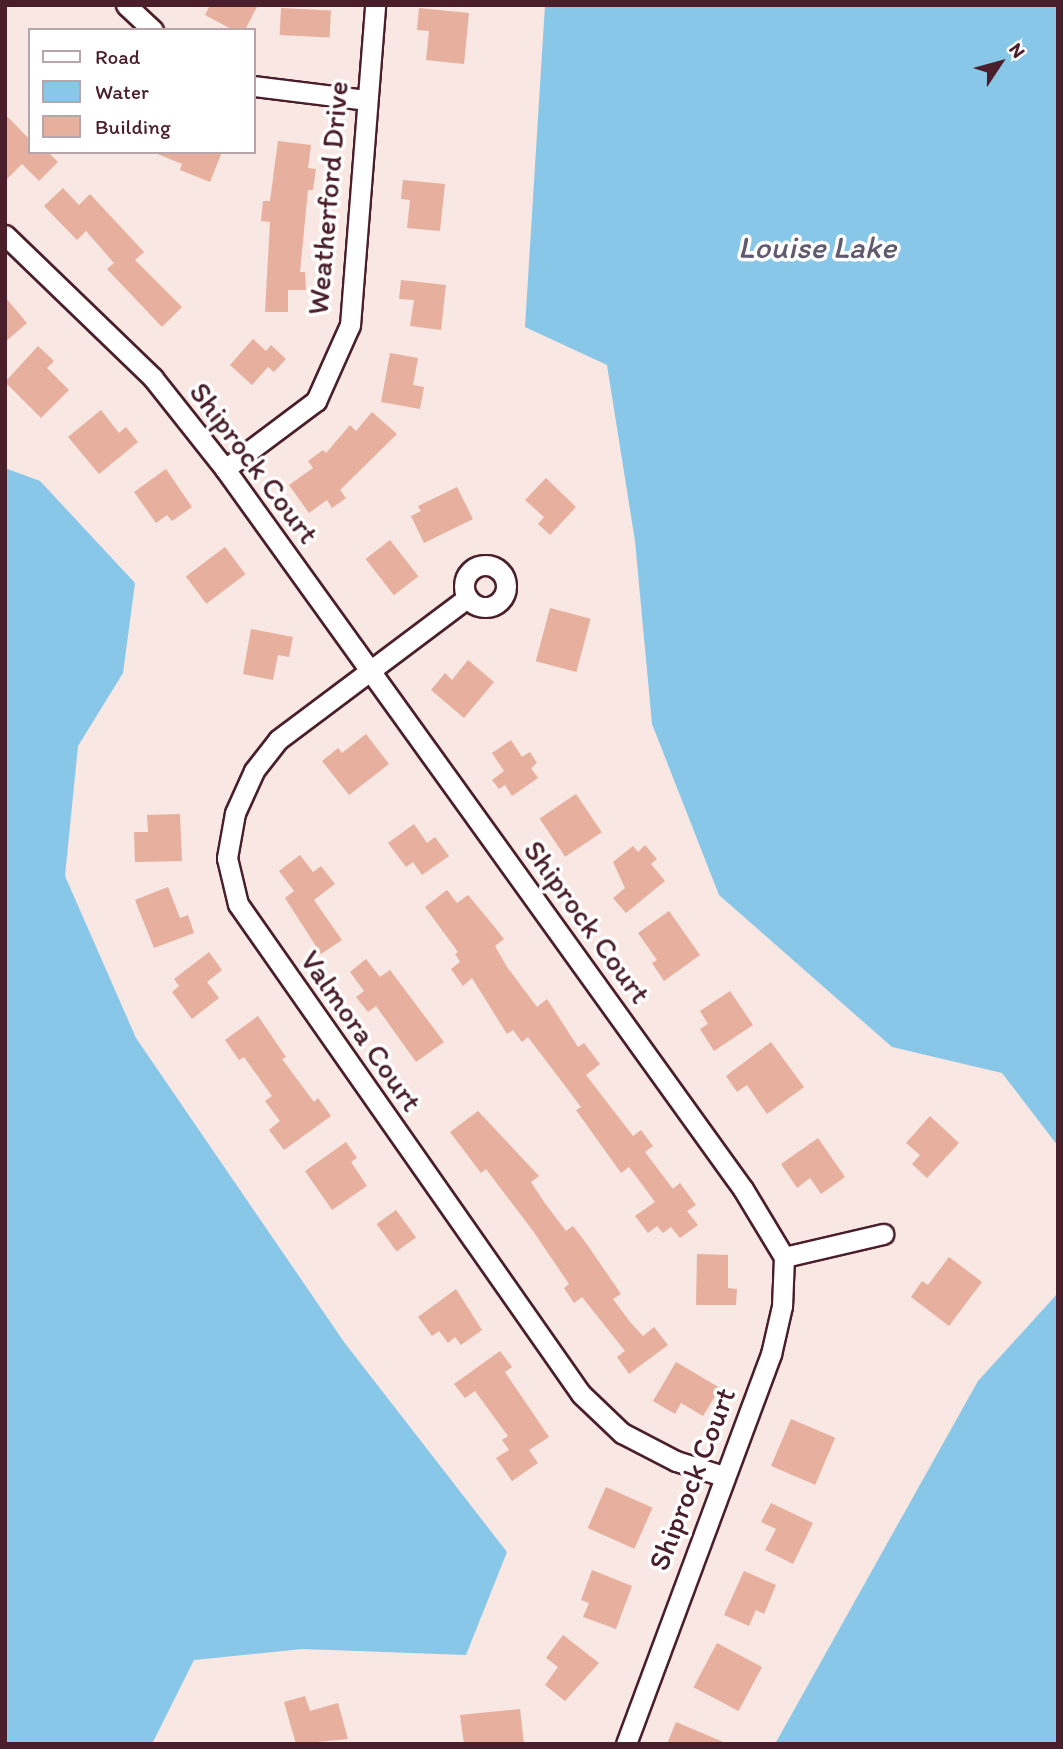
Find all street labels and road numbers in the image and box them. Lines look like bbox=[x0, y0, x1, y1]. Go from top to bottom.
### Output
street label: Weatherford Drive bbox=[300, 80, 356, 316]
street label: Shiprock Court bbox=[182, 375, 326, 551]
street label: Shiprock Court bbox=[516, 833, 658, 1011]
street label: Valmora Court bbox=[292, 944, 430, 1118]
street label: Shiprock Court bbox=[641, 1383, 743, 1575]

